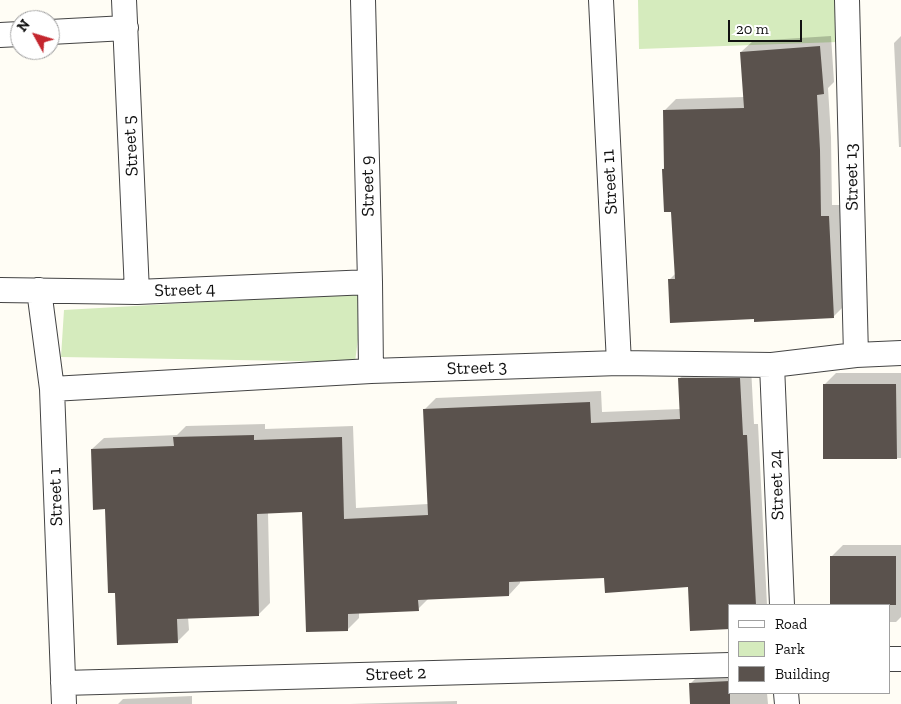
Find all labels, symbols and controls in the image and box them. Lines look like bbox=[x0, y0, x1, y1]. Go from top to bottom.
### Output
north arrow bbox=[10, 10, 60, 60]
scale bar bbox=[731, 10, 805, 42]
text: N bbox=[14, 16, 34, 35]
text: 20 m bbox=[736, 20, 769, 38]
street label: Street 5 bbox=[119, 115, 143, 177]
street label: Street 13 bbox=[841, 143, 863, 211]
street label: Street 11 bbox=[598, 149, 622, 215]
street label: Street 9 bbox=[357, 155, 379, 217]
street label: Street 4 bbox=[154, 278, 216, 302]
street label: Street 3 bbox=[446, 356, 508, 380]
street label: Street 24 bbox=[765, 449, 789, 521]
street label: Street 1 bbox=[44, 467, 68, 527]
legend bbox=[728, 604, 891, 694]
text: Road bbox=[775, 615, 807, 633]
text: Park bbox=[775, 640, 805, 658]
street label: Street 2 bbox=[365, 662, 427, 686]
text: Building bbox=[775, 665, 830, 683]

